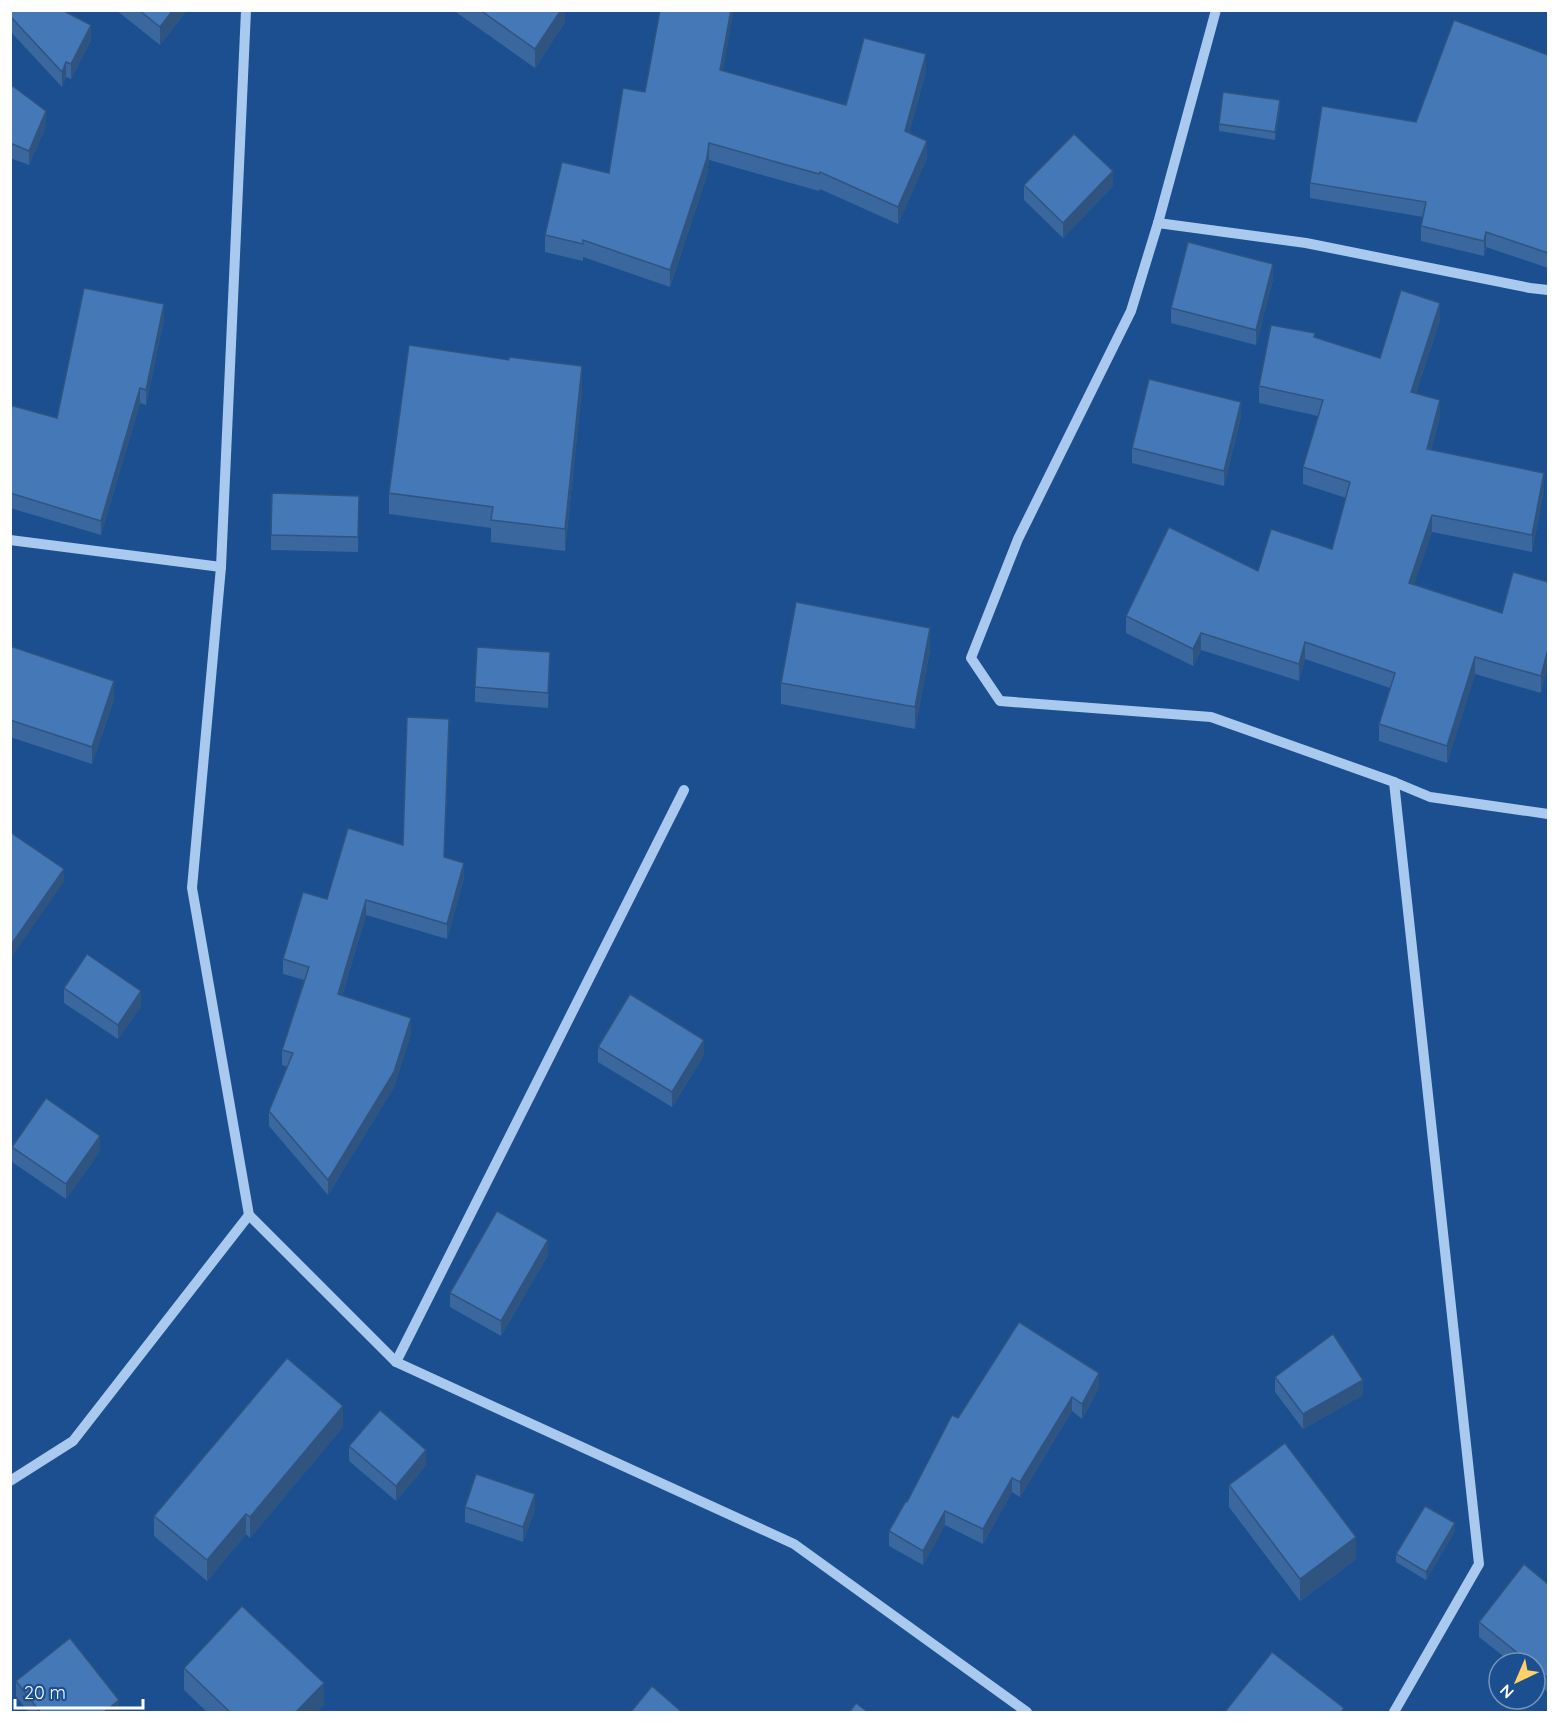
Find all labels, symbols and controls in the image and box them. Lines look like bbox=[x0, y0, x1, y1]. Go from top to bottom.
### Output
north arrow bbox=[1487, 1651, 1547, 1711]
scale bar bbox=[15, 1672, 142, 1710]
text: 20 m bbox=[24, 1681, 66, 1704]
text: N bbox=[1495, 1681, 1518, 1703]

